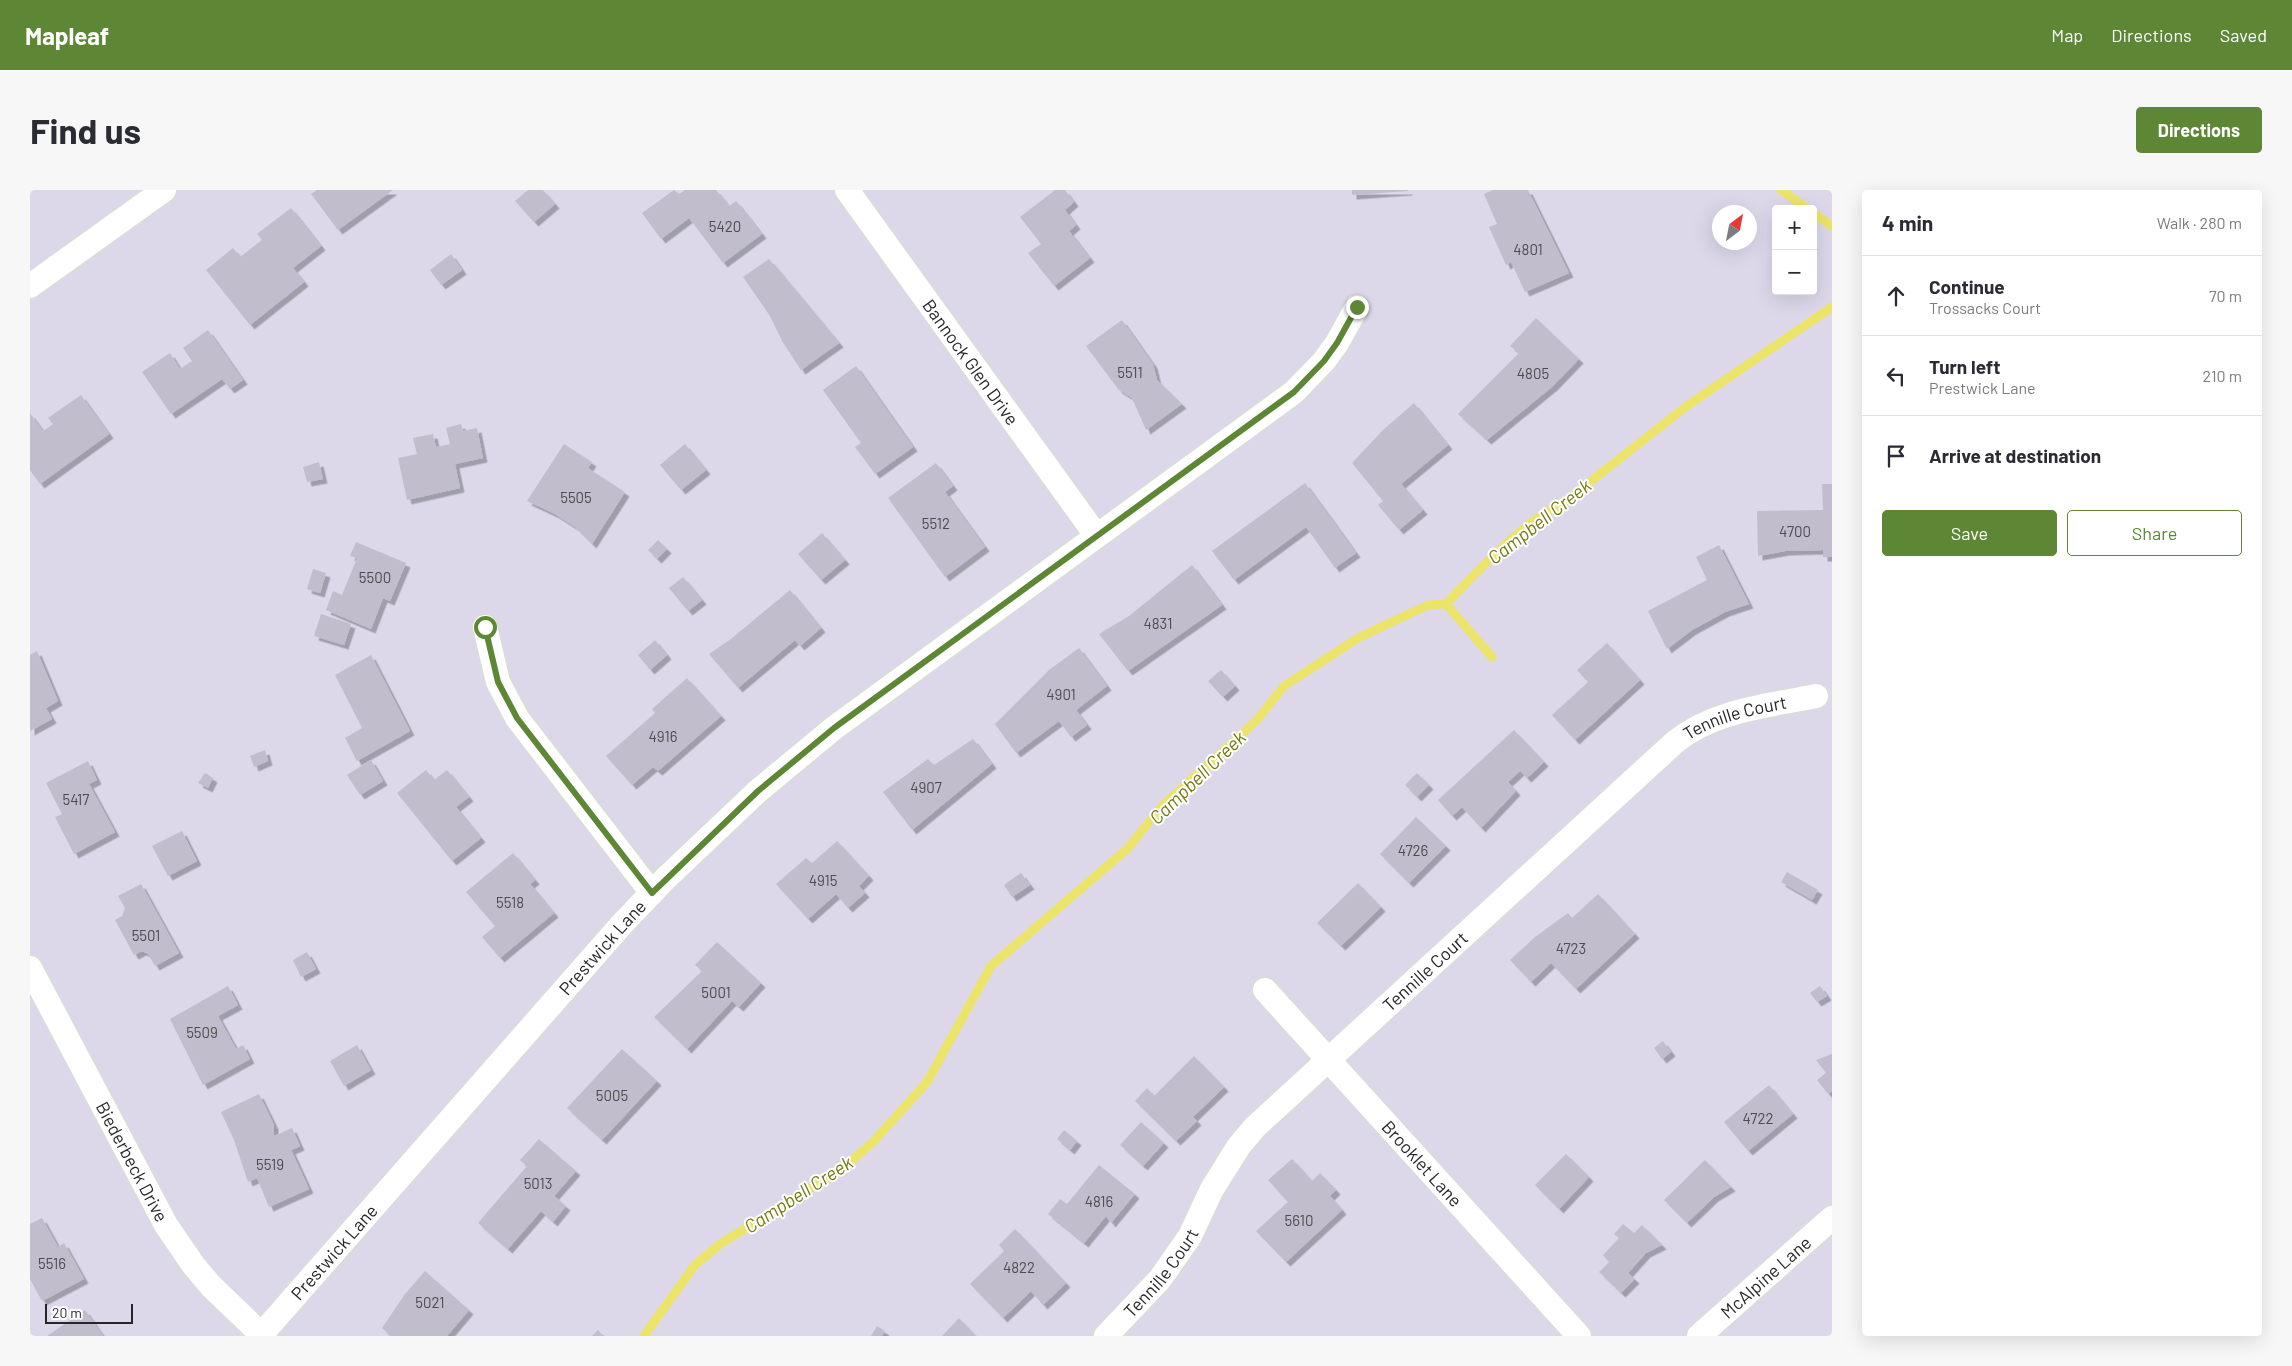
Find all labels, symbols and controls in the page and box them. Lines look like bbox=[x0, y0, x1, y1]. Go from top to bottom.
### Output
text: Mapleaf bbox=[25, 21, 109, 50]
text: Map bbox=[2051, 24, 2083, 46]
text: Directions bbox=[2111, 24, 2192, 46]
text: Saved bbox=[2220, 24, 2267, 46]
button: Directions bbox=[2136, 107, 2262, 153]
text: Find us bbox=[30, 109, 141, 151]
north arrow bbox=[1712, 205, 1757, 250]
map controls bbox=[1772, 205, 1817, 295]
button: + bbox=[1772, 205, 1817, 250]
text: 4 min bbox=[1882, 210, 1933, 235]
text: Walk · 280 m bbox=[2157, 213, 2242, 232]
house number: 5420 bbox=[709, 217, 741, 235]
house number: 4801 bbox=[1513, 240, 1543, 258]
button: − bbox=[1772, 250, 1817, 295]
text: Continue bbox=[1929, 275, 2005, 298]
icon: ahead bbox=[1882, 282, 1910, 310]
text: 70 m bbox=[2209, 286, 2242, 305]
street label: Bannock Glen Drive bbox=[918, 295, 1024, 429]
route end bbox=[1346, 296, 1369, 319]
text: Trossacks Court bbox=[1929, 298, 2041, 317]
text: Turn left bbox=[1929, 355, 2000, 378]
icon: left bbox=[1882, 362, 1910, 390]
house number: 5511 bbox=[1117, 363, 1143, 381]
house number: 4805 bbox=[1517, 364, 1549, 382]
text: 210 m bbox=[2203, 366, 2242, 385]
text: Prestwick Lane bbox=[1929, 378, 2036, 397]
icon: arrive bbox=[1882, 442, 1910, 470]
text: Arrive at destination bbox=[1929, 444, 2101, 467]
water label: Campbell Creek bbox=[1483, 473, 1596, 569]
house number: 5505 bbox=[560, 488, 592, 506]
button: Save bbox=[1882, 510, 2057, 556]
button: Share bbox=[2067, 510, 2242, 556]
house number: 5512 bbox=[922, 514, 950, 532]
house number: 4700 bbox=[1779, 522, 1811, 540]
house number: 5500 bbox=[359, 568, 391, 586]
house number: 4831 bbox=[1144, 614, 1172, 632]
route start bbox=[474, 616, 497, 639]
house number: 4901 bbox=[1046, 685, 1076, 703]
street label: Tennille Court bbox=[1679, 691, 1788, 744]
water label: Campbell Creek bbox=[1144, 725, 1251, 829]
house number: 4916 bbox=[649, 727, 677, 745]
house number: 4907 bbox=[910, 778, 942, 796]
house number: 5417 bbox=[63, 790, 89, 808]
house number: 4726 bbox=[1398, 841, 1428, 859]
house number: 4915 bbox=[809, 871, 837, 889]
house number: 5518 bbox=[496, 893, 524, 911]
street label: Prestwick Lane bbox=[554, 895, 650, 999]
house number: 5501 bbox=[132, 926, 160, 944]
street label: Tennille Court bbox=[1378, 927, 1472, 1016]
house number: 4723 bbox=[1556, 939, 1586, 957]
house number: 5001 bbox=[701, 983, 731, 1001]
house number: 5509 bbox=[186, 1023, 218, 1041]
house number: 5005 bbox=[596, 1086, 628, 1104]
street label: Biederbeck Drive bbox=[92, 1098, 173, 1225]
house number: 4722 bbox=[1743, 1109, 1774, 1127]
street label: Brooklet Lane bbox=[1378, 1116, 1467, 1211]
water label: Campbell Creek bbox=[739, 1150, 857, 1238]
house number: 5519 bbox=[256, 1155, 284, 1173]
house number: 5013 bbox=[524, 1174, 552, 1192]
house number: 4816 bbox=[1085, 1192, 1113, 1210]
street label: Prestwick Lane bbox=[286, 1200, 382, 1304]
house number: 5610 bbox=[1285, 1211, 1313, 1229]
street label: Tennille Court bbox=[1119, 1225, 1203, 1322]
street label: McAlpine Lane bbox=[1716, 1231, 1815, 1323]
house number: 5516 bbox=[38, 1254, 66, 1272]
house number: 4822 bbox=[1003, 1258, 1035, 1276]
house number: 5021 bbox=[415, 1293, 445, 1311]
scale bar bbox=[45, 1301, 132, 1324]
text: 20 m bbox=[52, 1304, 82, 1321]

